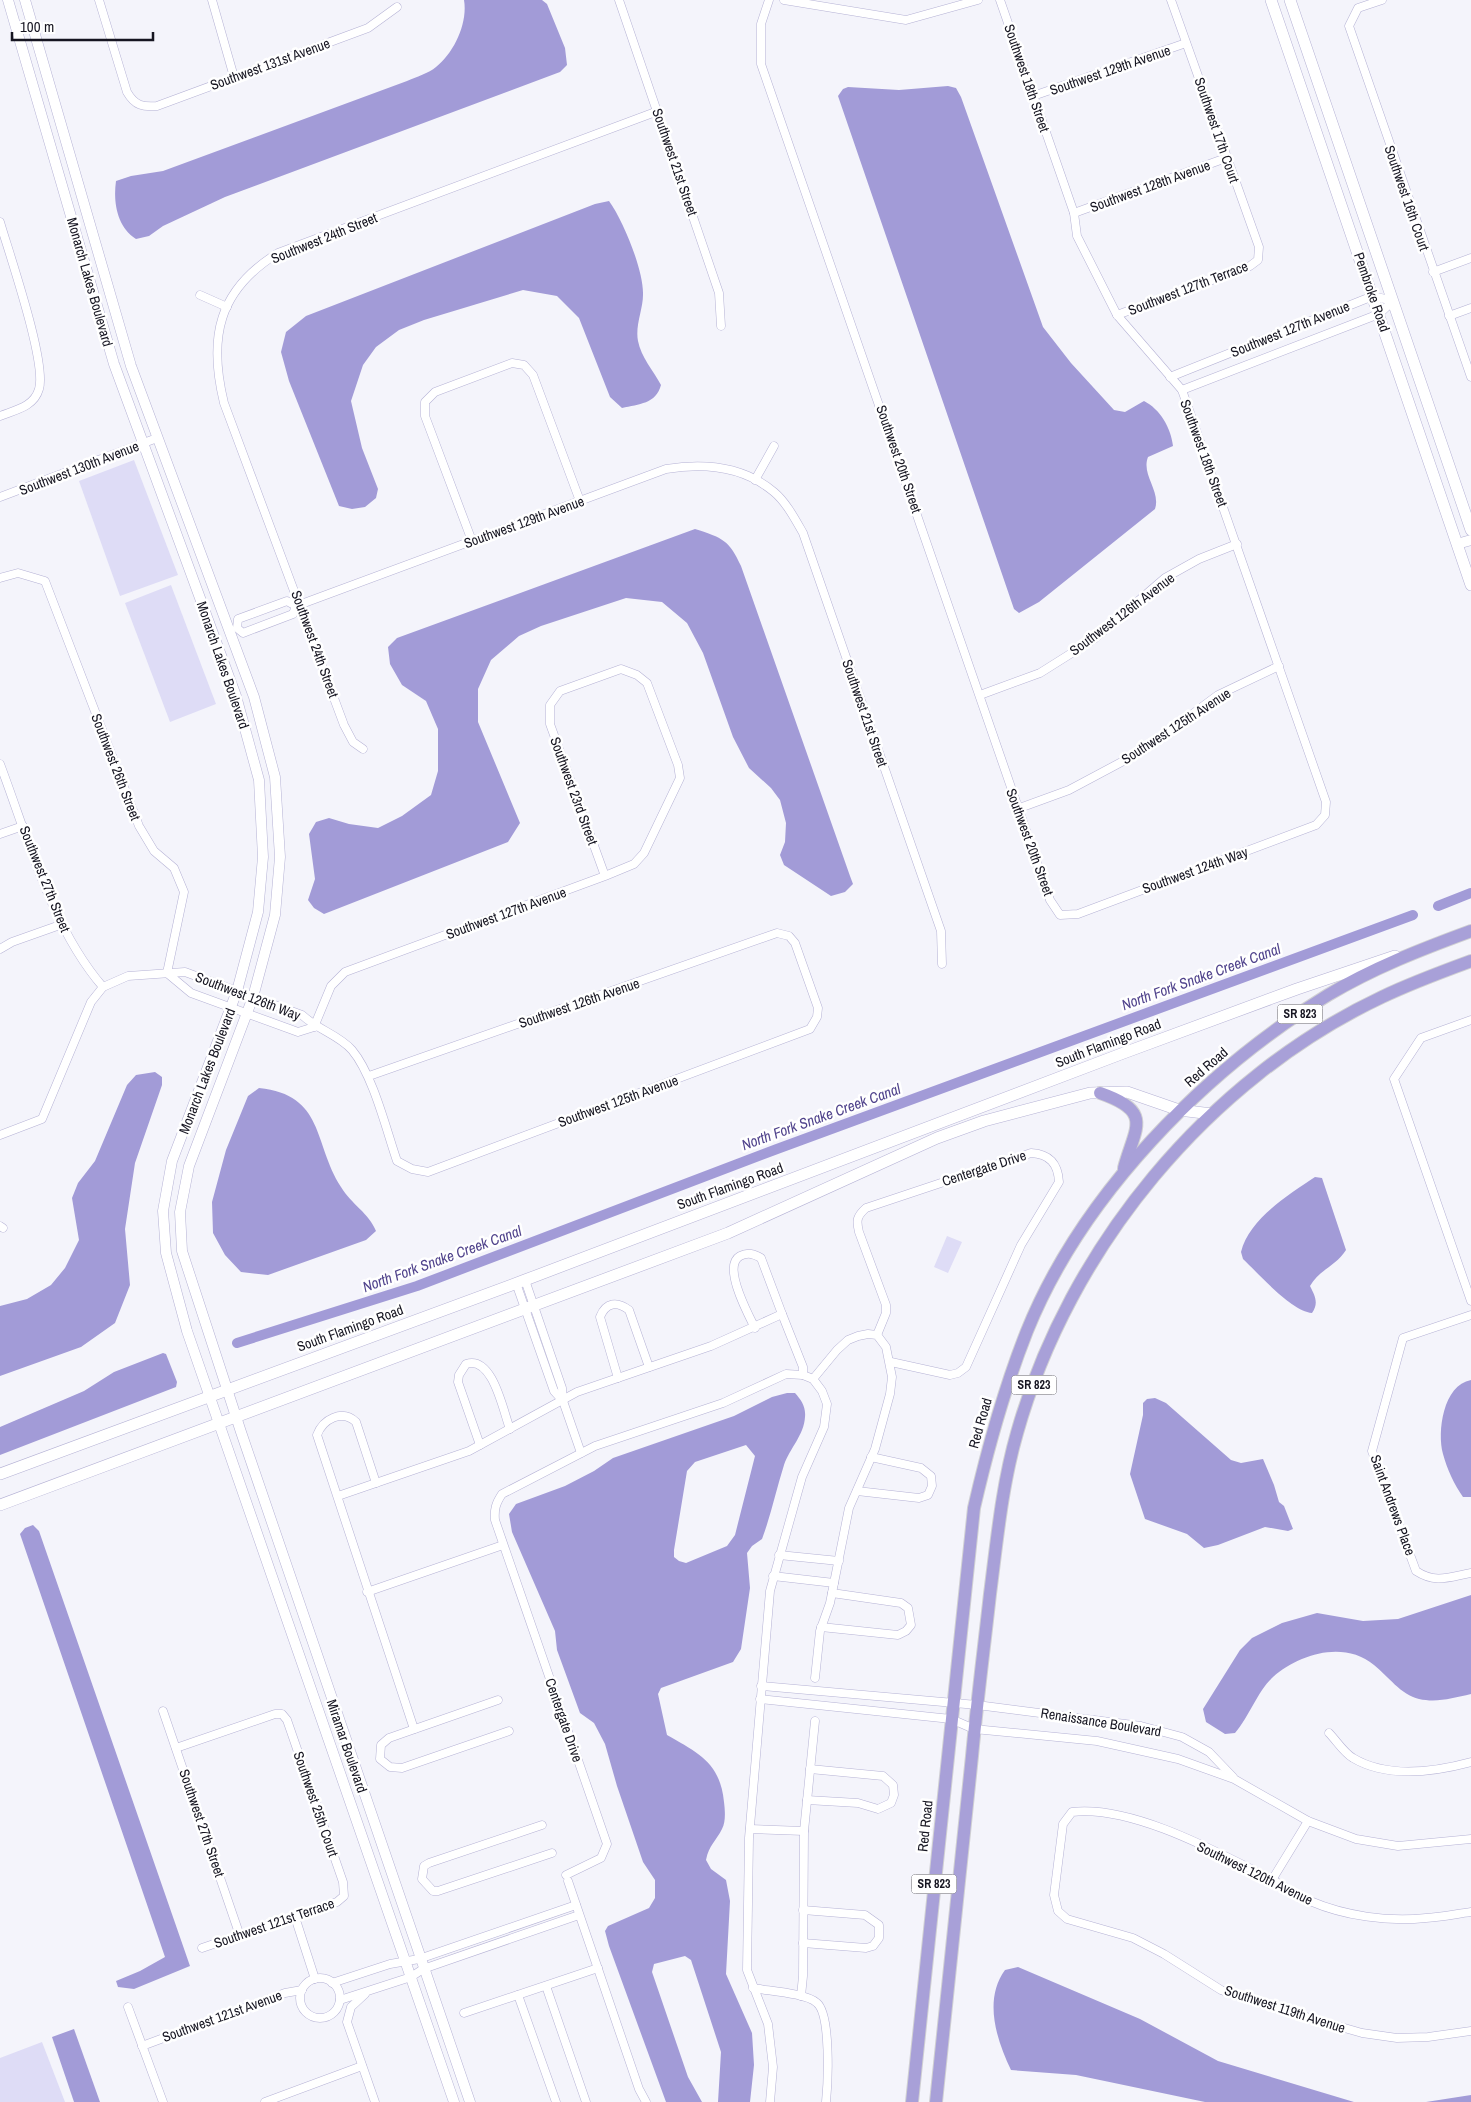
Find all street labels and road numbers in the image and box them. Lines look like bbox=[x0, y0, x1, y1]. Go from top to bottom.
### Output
street label: Southwest 18th Street bbox=[1000, 22, 1054, 134]
street label: Southwest 131st Avenue bbox=[208, 34, 332, 94]
street label: Southwest 129th Avenue bbox=[1047, 41, 1173, 99]
street label: Southwest 17th Court bbox=[1191, 75, 1243, 185]
street label: Southwest 21st Street bbox=[648, 106, 702, 218]
street label: Southwest 16th Court bbox=[1381, 143, 1433, 253]
street label: Southwest 128th Avenue bbox=[1087, 156, 1213, 216]
street label: Southwest 24th Street bbox=[268, 208, 380, 268]
street label: Monarch Lakes Boulevard bbox=[63, 215, 117, 349]
street label: Pembroke Road bbox=[1350, 250, 1394, 334]
street label: Southwest 127th Terrace bbox=[1126, 257, 1250, 319]
street label: Southwest 127th Avenue bbox=[1228, 297, 1352, 361]
street label: Southwest 18th Street bbox=[1176, 397, 1232, 509]
street label: Southwest 20th Street bbox=[872, 403, 926, 515]
street label: Southwest 130th Avenue bbox=[17, 437, 141, 499]
street label: Southwest 129th Avenue bbox=[461, 492, 587, 552]
street label: Southwest 126th Avenue bbox=[1066, 569, 1178, 659]
street label: Southwest 24th Street bbox=[287, 588, 343, 700]
street label: Monarch Lakes Boulevard bbox=[193, 599, 253, 731]
street label: Southwest 21st Street bbox=[838, 657, 892, 769]
street label: Southwest 125th Avenue bbox=[1118, 684, 1234, 768]
street label: Southwest 26th Street bbox=[87, 711, 145, 823]
street label: Southwest 23rd Street bbox=[546, 735, 602, 847]
street label: Southwest 20th Street bbox=[1002, 786, 1058, 898]
street label: Southwest 27th Street bbox=[15, 823, 75, 935]
street label: Southwest 124th Way bbox=[1140, 842, 1251, 897]
street label: Southwest 127th Avenue bbox=[443, 883, 569, 943]
street label: Southwest 126th Way bbox=[193, 968, 303, 1024]
street label: Southwest 126th Avenue bbox=[516, 974, 642, 1032]
road number: SR 823 bbox=[1278, 1004, 1322, 1024]
street label: Monarch Lakes Boulevard bbox=[175, 1006, 239, 1136]
street label: South Flamingo Road bbox=[1053, 1015, 1163, 1071]
street label: Red Road bbox=[1181, 1043, 1231, 1091]
street label: Southwest 125th Avenue bbox=[555, 1071, 681, 1131]
street label: Centergate Drive bbox=[940, 1146, 1028, 1190]
street label: South Flamingo Road bbox=[674, 1158, 786, 1214]
street label: South Flamingo Road bbox=[294, 1300, 406, 1356]
road number: SR 823 bbox=[1012, 1376, 1056, 1394]
street label: Red Road bbox=[964, 1396, 996, 1450]
street label: Saint Andrews Place bbox=[1366, 1452, 1420, 1558]
street label: Centergate Drive bbox=[541, 1676, 587, 1764]
street label: Miramar Boulevard bbox=[323, 1697, 371, 1795]
street label: Renaissance Boulevard bbox=[1039, 1704, 1163, 1740]
street label: Southwest 25th Court bbox=[290, 1749, 342, 1859]
street label: Southwest 27th Street bbox=[175, 1767, 229, 1879]
street label: Red Road bbox=[913, 1799, 937, 1853]
street label: Southwest 120th Avenue bbox=[1194, 1837, 1316, 1909]
road number: SR 823 bbox=[912, 1875, 956, 1894]
street label: Southwest 121st Terrace bbox=[211, 1894, 337, 1952]
street label: Southwest 119th Avenue bbox=[1222, 1981, 1348, 2037]
street label: Southwest 121st Avenue bbox=[160, 1986, 284, 2046]

